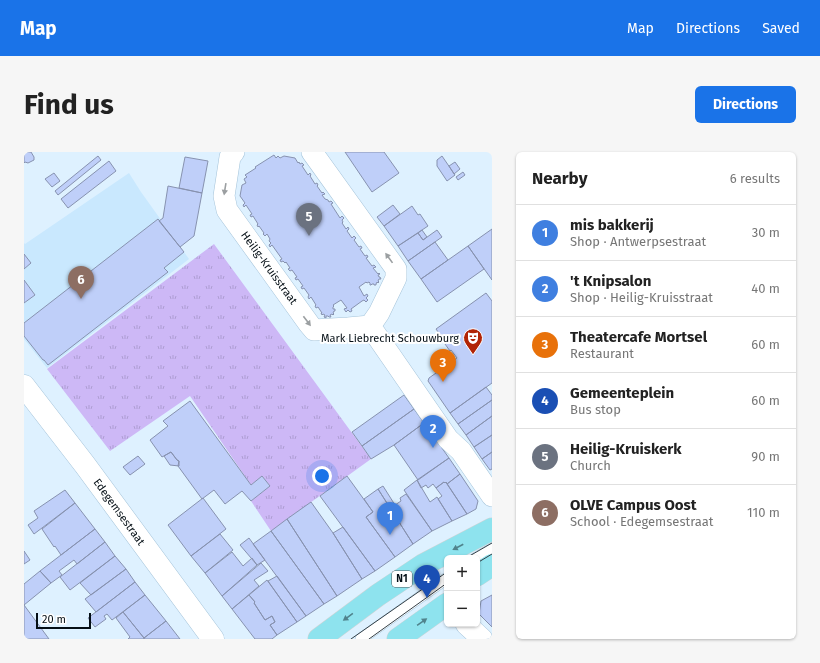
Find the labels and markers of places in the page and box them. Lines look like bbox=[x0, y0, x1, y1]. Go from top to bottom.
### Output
pin: 5 bbox=[296, 203, 322, 236]
pin: 6 bbox=[68, 266, 94, 299]
theatre icon: Mark Liebrecht Schouwburg bbox=[462, 327, 484, 355]
place label: Mark Liebrecht Schouwburg bbox=[321, 332, 459, 345]
pin: 3 bbox=[430, 349, 456, 382]
pin: 2 bbox=[420, 415, 446, 448]
pin: 1 bbox=[377, 502, 403, 535]
pin: 4 bbox=[414, 565, 440, 598]

